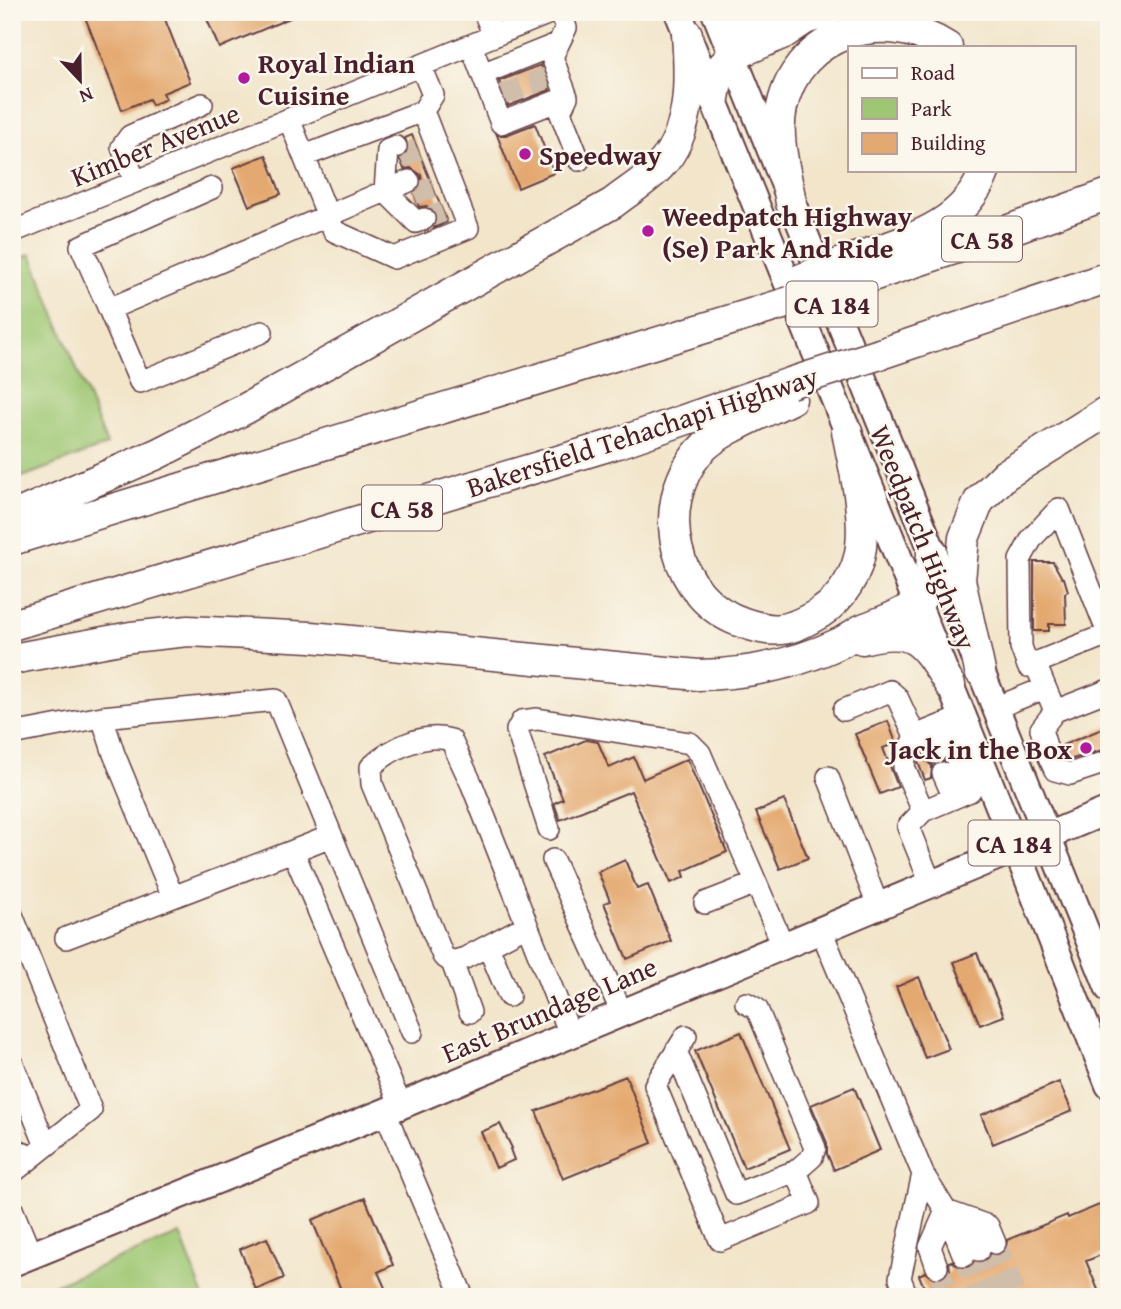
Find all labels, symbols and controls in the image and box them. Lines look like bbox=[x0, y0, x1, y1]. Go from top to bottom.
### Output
place label: Royal Indian Cuisine bbox=[258, 42, 415, 115]
north arrow bbox=[46, 46, 116, 116]
legend bbox=[848, 46, 1076, 172]
text: Road bbox=[911, 57, 956, 88]
marker: Royal Indian Cuisine bbox=[236, 70, 252, 86]
text: N bbox=[75, 80, 98, 111]
street label: Kimber Avenue bbox=[64, 92, 246, 196]
text: Park bbox=[911, 93, 952, 124]
text: Building bbox=[911, 127, 986, 158]
place label: Speedway bbox=[539, 134, 662, 175]
marker: Speedway bbox=[517, 146, 533, 162]
place label: Weedpatch Highway (Se) Park And Ride bbox=[662, 195, 913, 268]
road number: CA 58 bbox=[942, 216, 1022, 262]
marker: Weedpatch Highway (Se) Park And Ride bbox=[640, 223, 656, 239]
road number: CA 184 bbox=[786, 282, 878, 326]
street label: Bakersfield Tehachapi Highway bbox=[461, 355, 823, 507]
street label: Weedpatch Highway bbox=[860, 419, 988, 655]
road number: CA 58 bbox=[362, 486, 442, 530]
place label: Jack in the Box bbox=[885, 728, 1072, 769]
marker: Jack in the Box bbox=[1078, 740, 1094, 756]
road number: CA 184 bbox=[968, 820, 1060, 866]
street label: East Brundage Lane bbox=[435, 945, 663, 1073]

